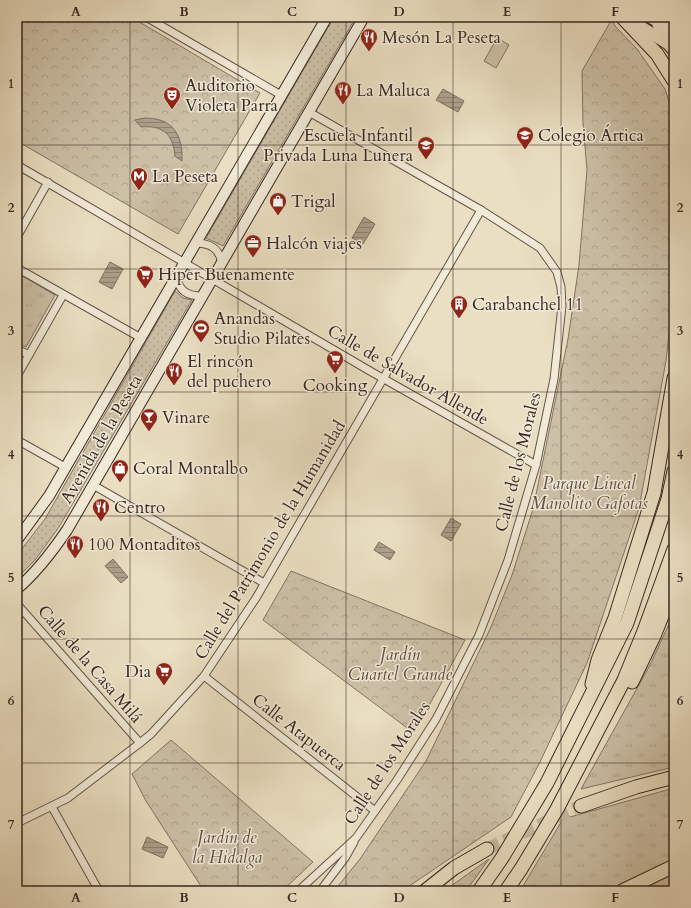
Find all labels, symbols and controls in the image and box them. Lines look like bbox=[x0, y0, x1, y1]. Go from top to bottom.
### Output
text: A bbox=[71, 3, 81, 21]
text: B bbox=[179, 3, 189, 21]
text: C bbox=[287, 3, 297, 21]
text: D bbox=[393, 3, 405, 21]
text: E bbox=[503, 3, 511, 21]
text: F bbox=[611, 3, 619, 21]
place label: Mesón La Peseta bbox=[382, 26, 502, 49]
restaurant icon: Mesón La Peseta bbox=[359, 27, 379, 52]
place label: Auditorio Violeta Parra bbox=[185, 74, 279, 117]
text: 1 bbox=[8, 75, 14, 93]
text: 1 bbox=[677, 75, 683, 93]
place label: La Maluca bbox=[356, 79, 431, 102]
restaurant icon: La Maluca bbox=[333, 80, 353, 105]
theatre icon: Auditorio Violeta Parra bbox=[162, 85, 182, 110]
place label: Escuela Infantil Privada Luna Lunera bbox=[263, 124, 414, 167]
place label: Colegio Ártica bbox=[538, 124, 644, 147]
school or university icon: Colegio Ártica bbox=[515, 125, 535, 150]
school or university icon: Escuela Infantil Privada Luna Lunera bbox=[416, 135, 436, 160]
place label: La Peseta bbox=[152, 165, 219, 188]
metro station icon: La Peseta bbox=[129, 166, 149, 191]
place label: Trigal bbox=[291, 190, 336, 213]
shop icon: Trigal bbox=[268, 191, 288, 216]
text: 2 bbox=[8, 199, 15, 217]
text: 2 bbox=[677, 199, 684, 217]
place label: Halcón viajes bbox=[266, 232, 362, 255]
office icon: Halcón viajes bbox=[243, 233, 263, 258]
place label: Hiper Buenamente bbox=[158, 263, 295, 286]
supermarket icon: Hiper Buenamente bbox=[135, 264, 155, 289]
place label: Carabanchel 11 bbox=[472, 293, 583, 316]
building icon: Carabanchel 11 bbox=[449, 294, 469, 319]
place label: Anandas Studio Pilates bbox=[214, 307, 310, 350]
sports icon: Anandas Studio Pilates bbox=[191, 318, 211, 343]
street label: Calle de Salvador Allende bbox=[323, 319, 493, 431]
text: 3 bbox=[8, 322, 15, 340]
text: 3 bbox=[677, 322, 684, 340]
supermarket icon: Cooking bbox=[325, 349, 345, 374]
place label: El rincón del puchero bbox=[187, 350, 271, 393]
restaurant icon: El rincón del puchero bbox=[164, 361, 184, 386]
street label: Avenida de la Peseta bbox=[55, 370, 148, 508]
place label: Cooking bbox=[303, 374, 368, 397]
street label: Calle de los Morales bbox=[490, 390, 547, 534]
place label: Vinare bbox=[162, 406, 210, 429]
bar icon: Vinare bbox=[139, 407, 159, 432]
street label: Calle del Patrimonio de la Humanidad bbox=[189, 416, 351, 664]
text: 4 bbox=[8, 446, 15, 464]
text: 4 bbox=[677, 446, 684, 464]
place label: Coral Montalbo bbox=[133, 457, 248, 480]
shop icon: Coral Montalbo bbox=[110, 458, 130, 483]
park label: Parque Lineal Manolito Gafotas bbox=[530, 472, 648, 515]
place label: Centro bbox=[114, 496, 165, 519]
restaurant icon: Centro bbox=[91, 497, 111, 522]
place label: 100 Montaditos bbox=[88, 533, 201, 556]
restaurant icon: 100 Montaditos bbox=[65, 534, 85, 559]
text: 5 bbox=[8, 569, 14, 587]
text: 5 bbox=[677, 569, 683, 587]
street label: Calle de la Casa Milá bbox=[32, 600, 148, 728]
park label: Jardín Cuartel Grande bbox=[348, 643, 452, 686]
place label: Dia bbox=[125, 660, 152, 683]
supermarket icon: Dia bbox=[154, 661, 174, 686]
street label: Calle Atapuerca bbox=[247, 688, 351, 776]
text: 6 bbox=[8, 692, 15, 710]
text: 6 bbox=[677, 692, 684, 710]
street label: Calle de los Morales bbox=[338, 697, 436, 829]
text: 7 bbox=[8, 816, 15, 834]
text: 7 bbox=[677, 816, 684, 834]
park label: Jardín de la Hidalga bbox=[192, 826, 262, 869]
text: A bbox=[71, 889, 81, 907]
text: B bbox=[179, 889, 189, 907]
text: C bbox=[287, 889, 297, 907]
text: D bbox=[393, 889, 405, 907]
text: E bbox=[503, 889, 511, 907]
text: F bbox=[611, 889, 619, 907]

